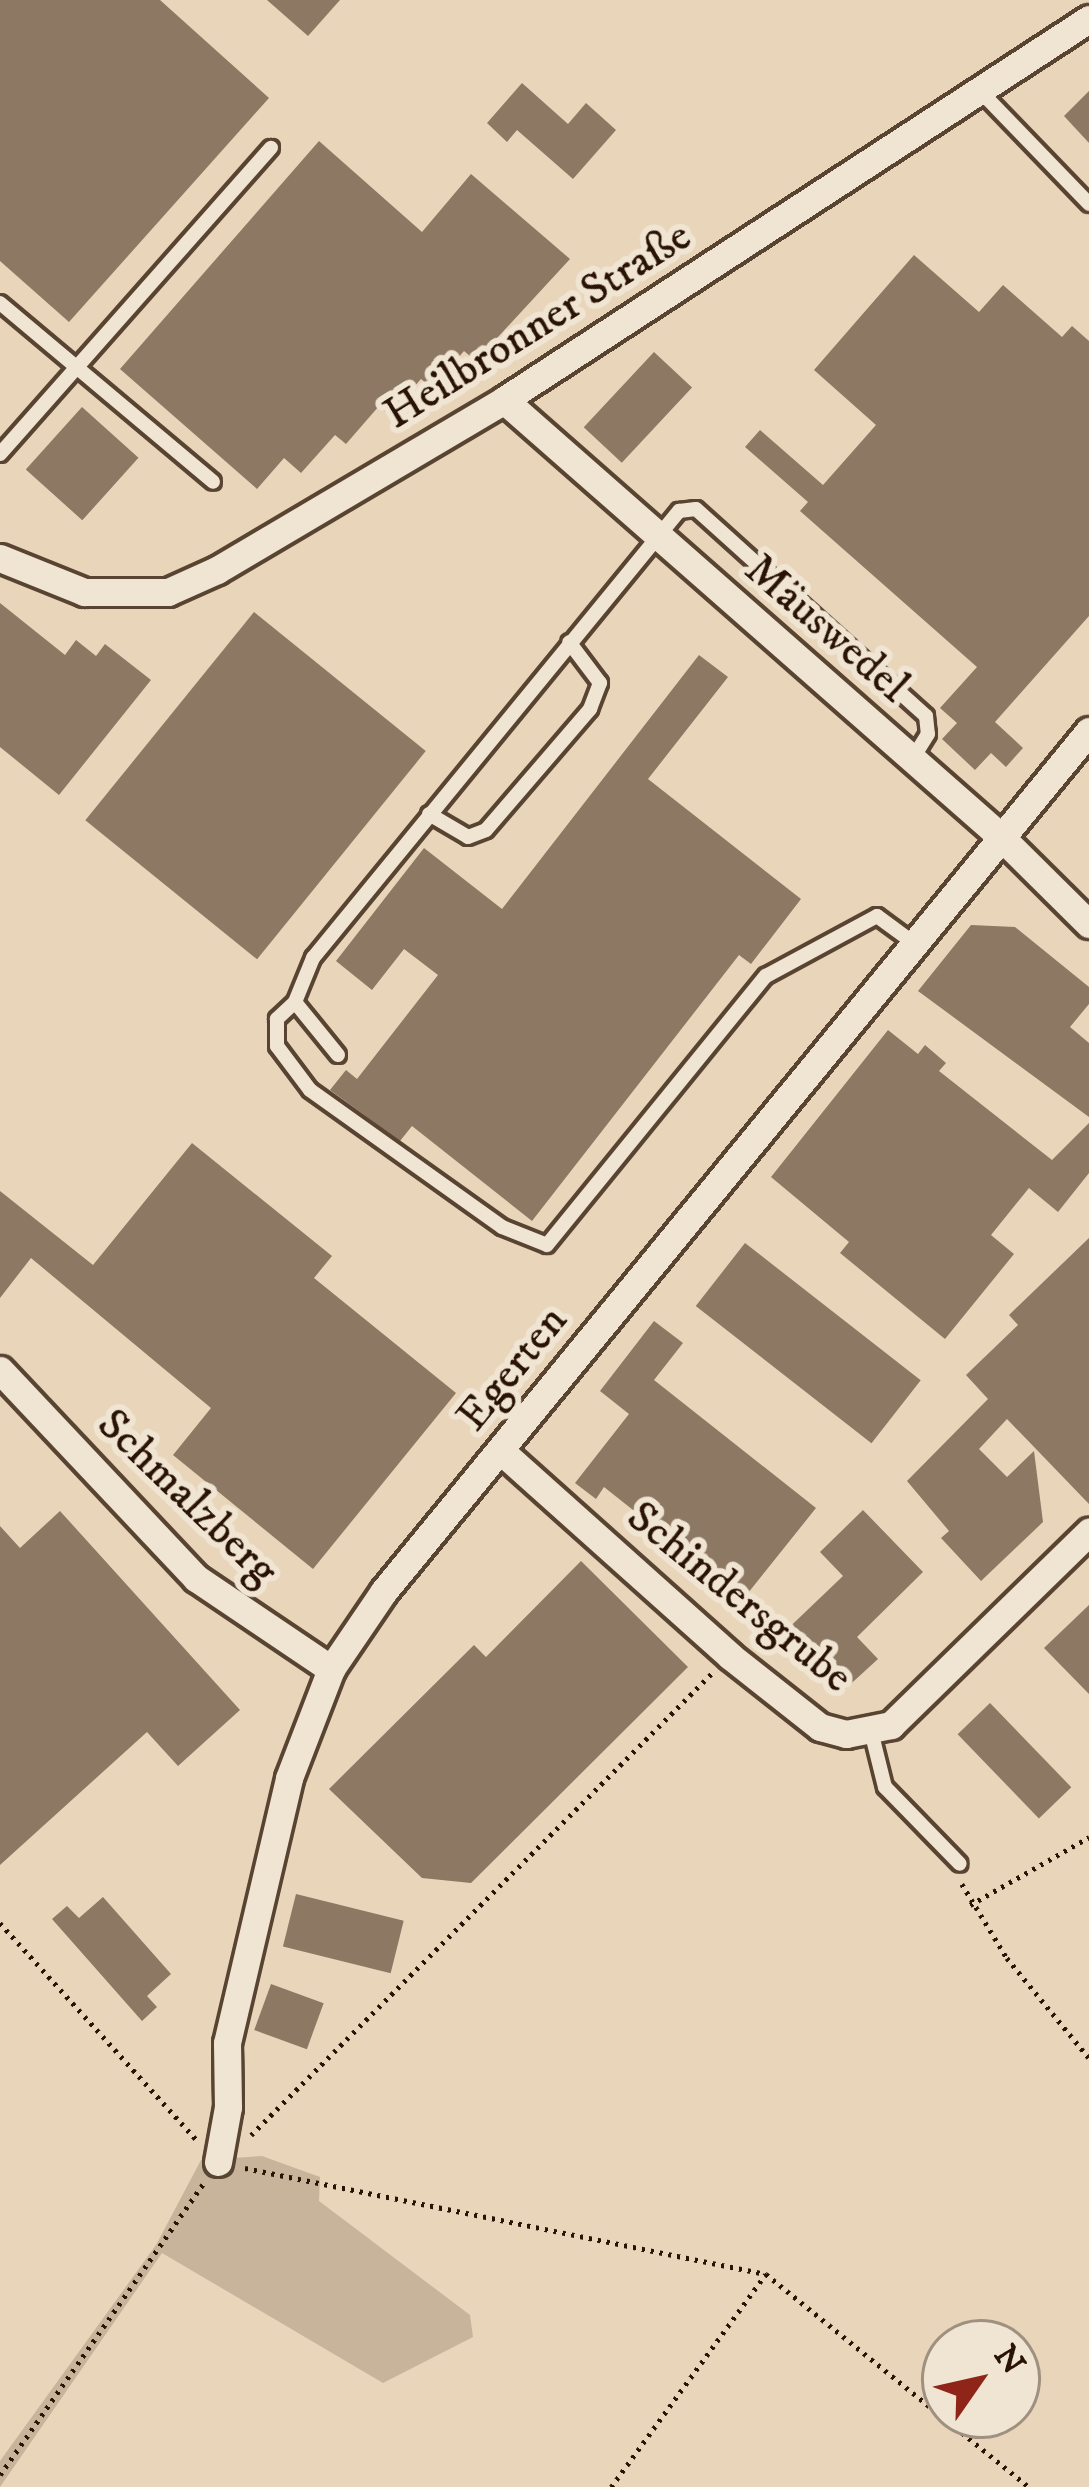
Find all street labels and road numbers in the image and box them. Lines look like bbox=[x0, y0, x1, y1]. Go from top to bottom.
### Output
street label: Heilbronner Straße bbox=[374, 210, 702, 442]
street label: Mäuswedel bbox=[733, 543, 919, 715]
street label: Egerten bbox=[446, 1295, 580, 1443]
street label: Schmalzberg bbox=[85, 1398, 289, 1598]
street label: Schindersgrube bbox=[615, 1491, 863, 1705]

